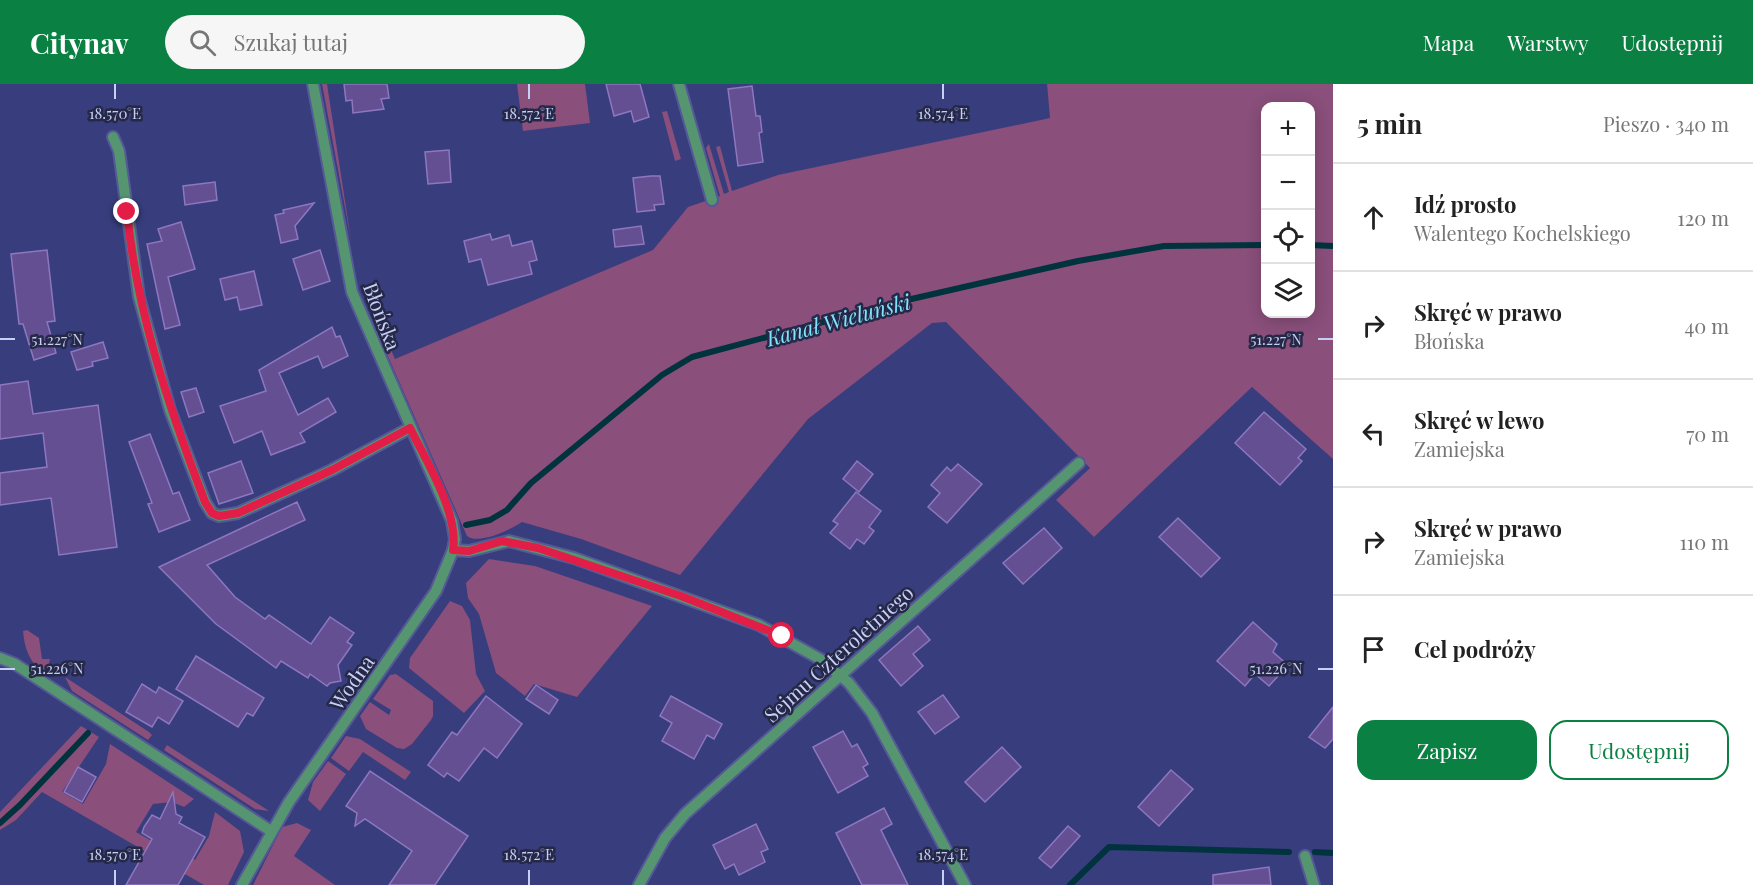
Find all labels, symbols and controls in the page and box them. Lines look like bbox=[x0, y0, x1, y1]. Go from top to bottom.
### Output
search box bbox=[165, 15, 585, 69]
text: Citynav bbox=[30, 24, 129, 61]
icon: search bbox=[186, 26, 219, 59]
text: Szukaj tutaj bbox=[234, 27, 348, 57]
text: Mapa bbox=[1423, 28, 1474, 56]
text: Warstwy bbox=[1507, 28, 1589, 56]
text: Udostępnij bbox=[1622, 28, 1723, 56]
map controls bbox=[1261, 102, 1315, 318]
button: + bbox=[1261, 102, 1315, 156]
text: 18.570°E bbox=[89, 103, 141, 123]
text: 18.572°E bbox=[504, 103, 554, 123]
text: 18.574°E bbox=[918, 103, 968, 123]
text: 5 min bbox=[1357, 106, 1422, 141]
text: Pieszo · 340 m bbox=[1603, 110, 1729, 137]
button: − bbox=[1261, 156, 1315, 210]
text: Idź prosto bbox=[1414, 189, 1516, 219]
route end bbox=[113, 198, 139, 224]
icon: ahead bbox=[1357, 201, 1390, 234]
text: 120 m bbox=[1677, 204, 1729, 231]
button: locate bbox=[1261, 210, 1315, 264]
text: Walentego Kochelskiego bbox=[1414, 219, 1631, 246]
button: layers bbox=[1261, 264, 1315, 318]
street label: Błońska bbox=[358, 278, 408, 354]
water label: Kanał Wieluński bbox=[762, 286, 914, 352]
text: Skręć w prawo bbox=[1414, 297, 1562, 327]
icon: right bbox=[1357, 309, 1390, 342]
text: 40 m bbox=[1684, 312, 1729, 339]
text: Błońska bbox=[1414, 327, 1484, 354]
text: 51.227°N bbox=[31, 329, 83, 349]
text: 51.227°N bbox=[1250, 329, 1302, 349]
text: Skręć w lewo bbox=[1414, 405, 1545, 435]
icon: left bbox=[1357, 417, 1390, 450]
text: 70 m bbox=[1686, 420, 1729, 447]
text: Zamiejska bbox=[1414, 435, 1505, 462]
text: Skręć w prawo bbox=[1414, 513, 1562, 543]
icon: right bbox=[1357, 525, 1390, 558]
text: 110 m bbox=[1679, 528, 1729, 555]
text: Zamiejska bbox=[1414, 543, 1505, 570]
street label: Sejmu Czteroletniego bbox=[758, 579, 919, 727]
route start bbox=[768, 622, 794, 648]
icon: arrive bbox=[1357, 633, 1390, 666]
text: Cel podróży bbox=[1414, 634, 1536, 664]
street label: Wodna bbox=[322, 649, 380, 716]
text: 51.226°N bbox=[30, 658, 84, 678]
text: 51.226°N bbox=[1249, 658, 1303, 678]
button: Zapisz bbox=[1357, 720, 1537, 780]
button: Udostępnij bbox=[1549, 720, 1729, 780]
text: 18.570°E bbox=[89, 844, 141, 864]
text: 18.572°E bbox=[504, 844, 554, 864]
text: 18.574°E bbox=[918, 844, 968, 864]

